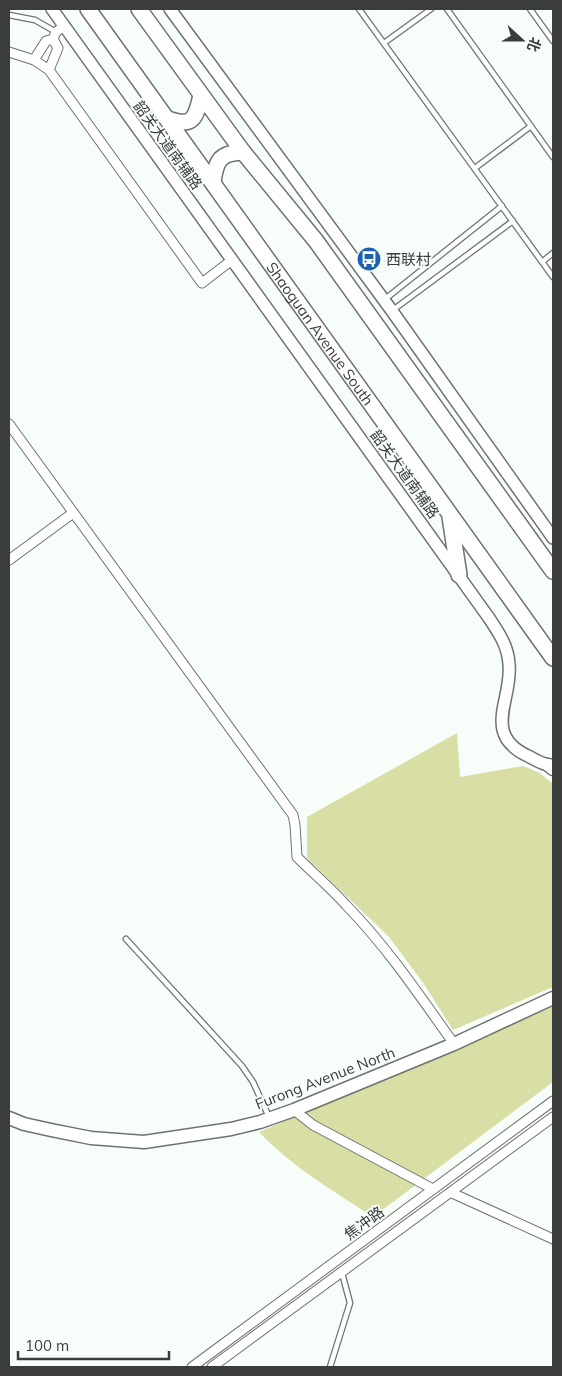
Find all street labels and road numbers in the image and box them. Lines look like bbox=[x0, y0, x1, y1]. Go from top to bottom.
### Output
street label: 韶关大道南辅路 bbox=[129, 97, 207, 193]
street label: Shaoguan Avenue South bbox=[263, 258, 378, 409]
street label: 韶关大道南辅路 bbox=[366, 426, 444, 522]
street label: Furong Avenue North bbox=[252, 1043, 398, 1113]
street label: 焦冲路 bbox=[340, 1202, 388, 1244]

